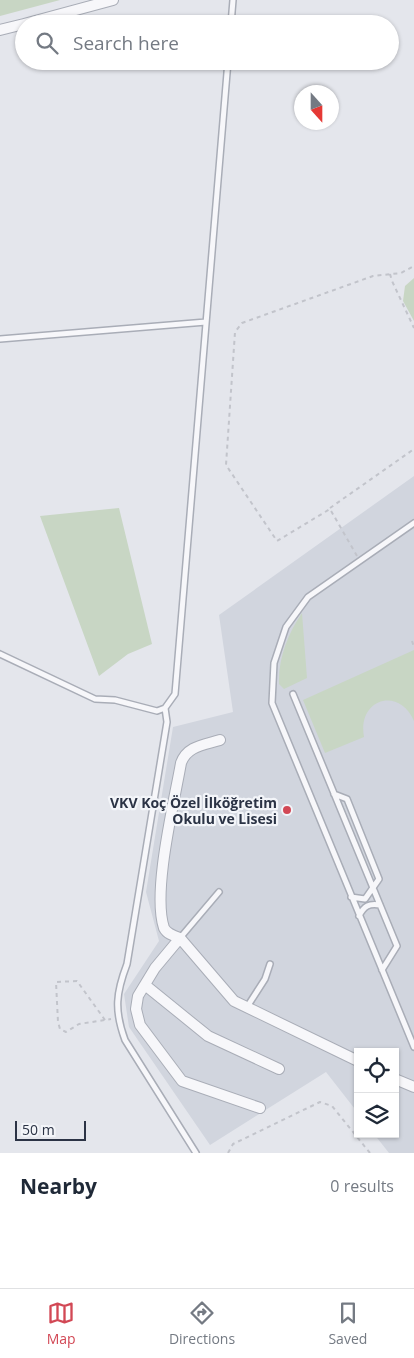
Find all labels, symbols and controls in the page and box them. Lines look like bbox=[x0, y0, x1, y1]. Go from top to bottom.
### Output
search box bbox=[15, 15, 399, 70]
icon: search bbox=[33, 29, 61, 57]
text: Search here bbox=[73, 30, 179, 56]
north arrow bbox=[294, 85, 339, 130]
place label: VKV Koç Özel İlköğretim Okulu ve Lisesi bbox=[110, 793, 277, 828]
marker: VKV Koç Özel İlköğretim Okulu ve Lisesi bbox=[281, 804, 293, 816]
map controls bbox=[354, 1048, 399, 1138]
button: locate bbox=[354, 1048, 399, 1093]
button: layers bbox=[354, 1093, 399, 1138]
scale bar bbox=[15, 1118, 86, 1141]
text: 50 m bbox=[22, 1120, 55, 1139]
text: Nearby bbox=[20, 1172, 97, 1200]
text: 0 results bbox=[330, 1175, 394, 1197]
tab: Map bbox=[47, 1299, 76, 1348]
tab: Directions bbox=[169, 1299, 235, 1348]
tab: Saved bbox=[328, 1299, 367, 1348]

